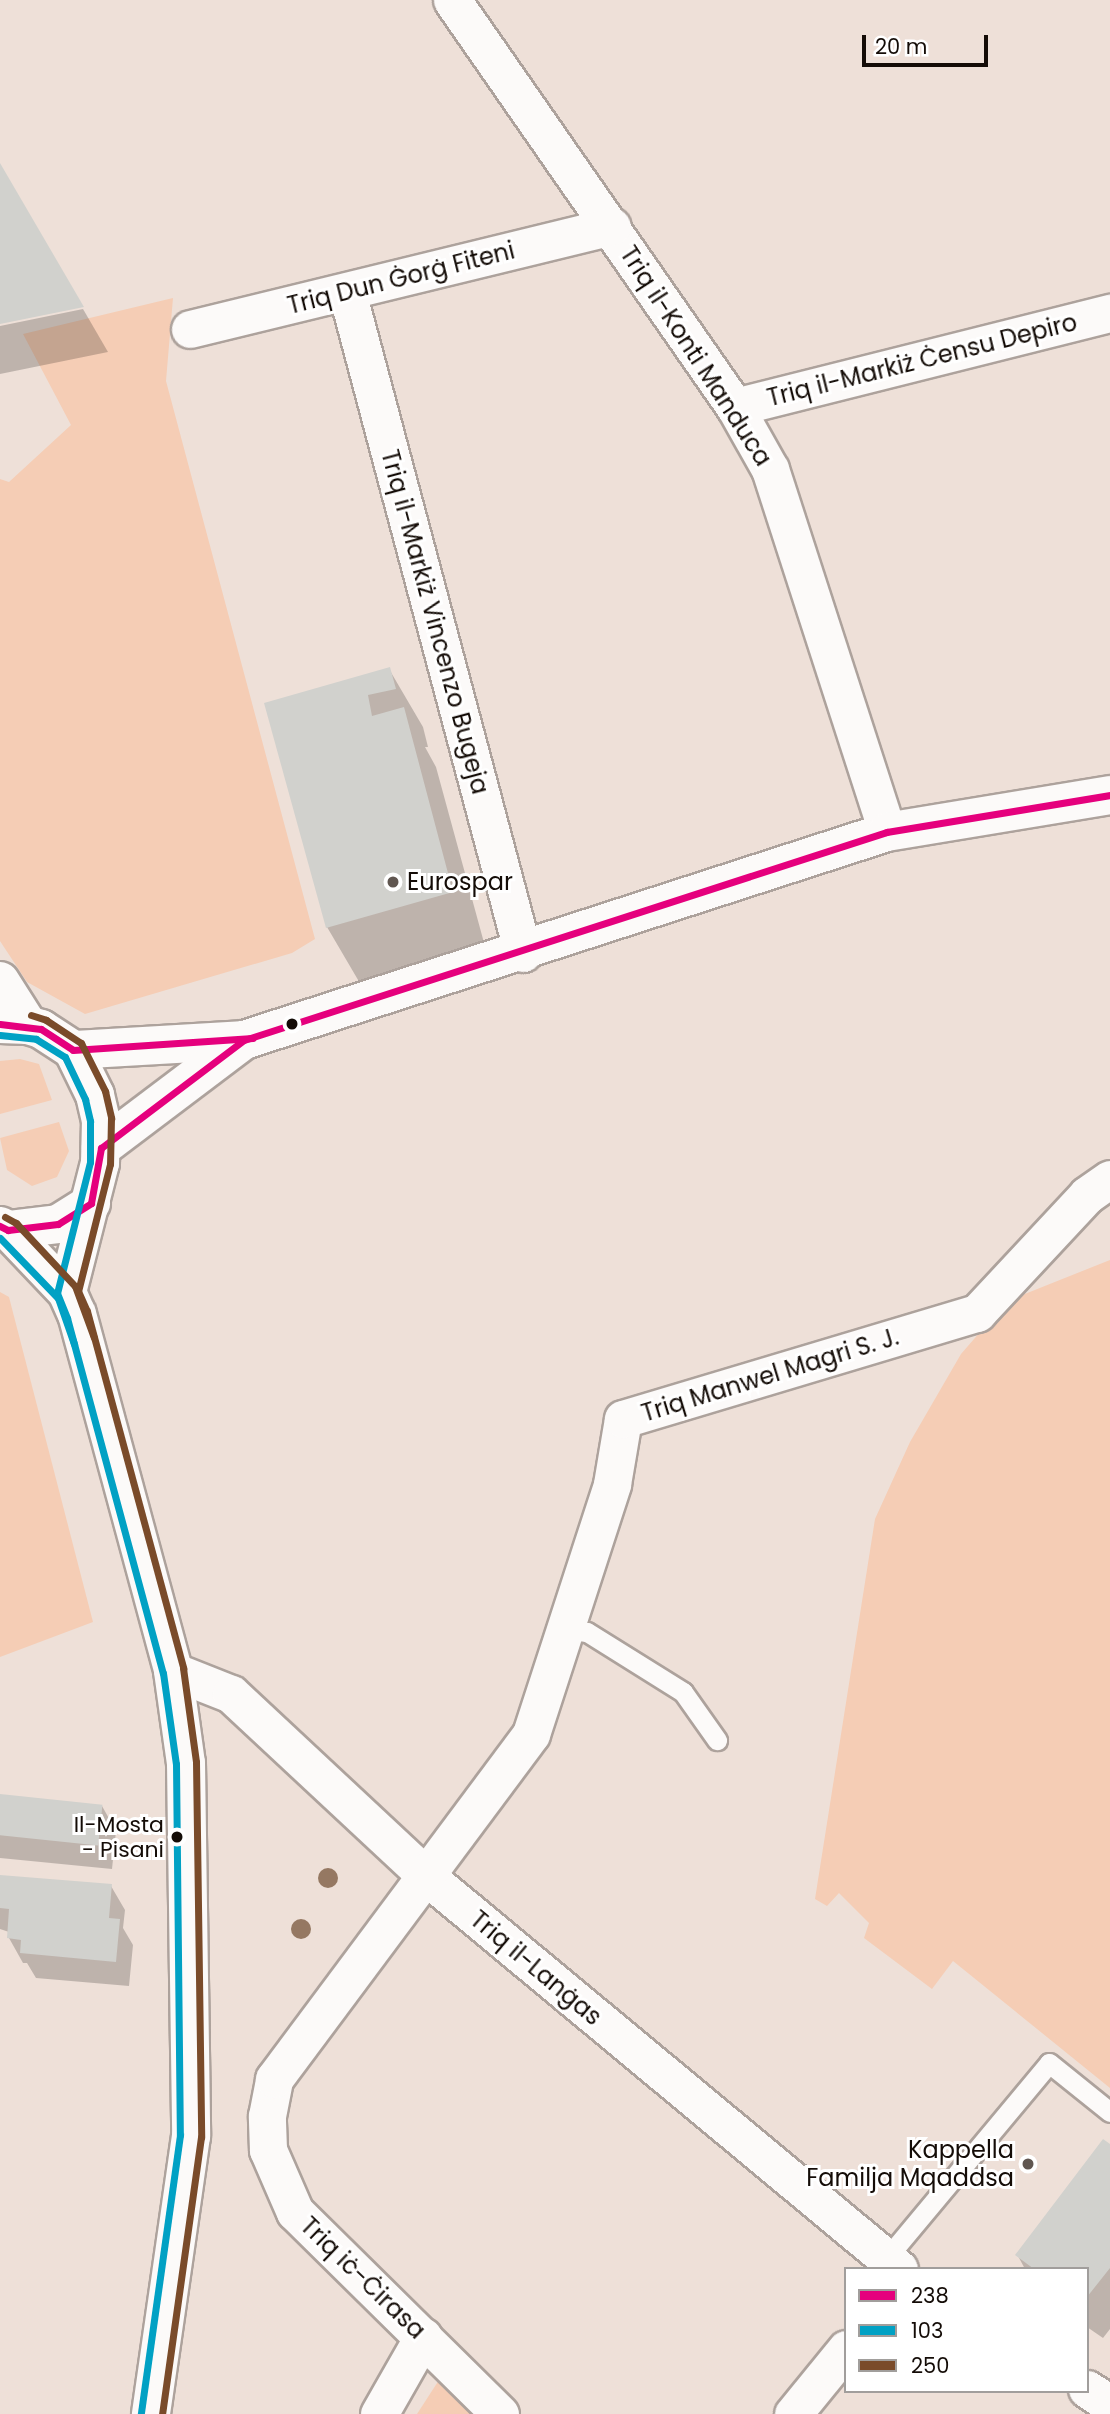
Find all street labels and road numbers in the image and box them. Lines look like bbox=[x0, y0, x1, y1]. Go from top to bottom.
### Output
street label: Triq Dun Ġorġ Fiteni bbox=[284, 236, 518, 320]
street label: Triq il-Konti Manduca bbox=[614, 241, 778, 471]
street label: Triq il-Markiż Ċensu Depiro bbox=[764, 308, 1080, 412]
street label: Triq il-Markiż Vincenzo Bugeja bbox=[375, 447, 495, 797]
street label: Triq Manwel Magri S. J. bbox=[638, 1322, 902, 1428]
street label: Triq il-Lanġas bbox=[465, 1905, 607, 2031]
street label: Triq iċ-Ċirasa bbox=[295, 2211, 431, 2345]

